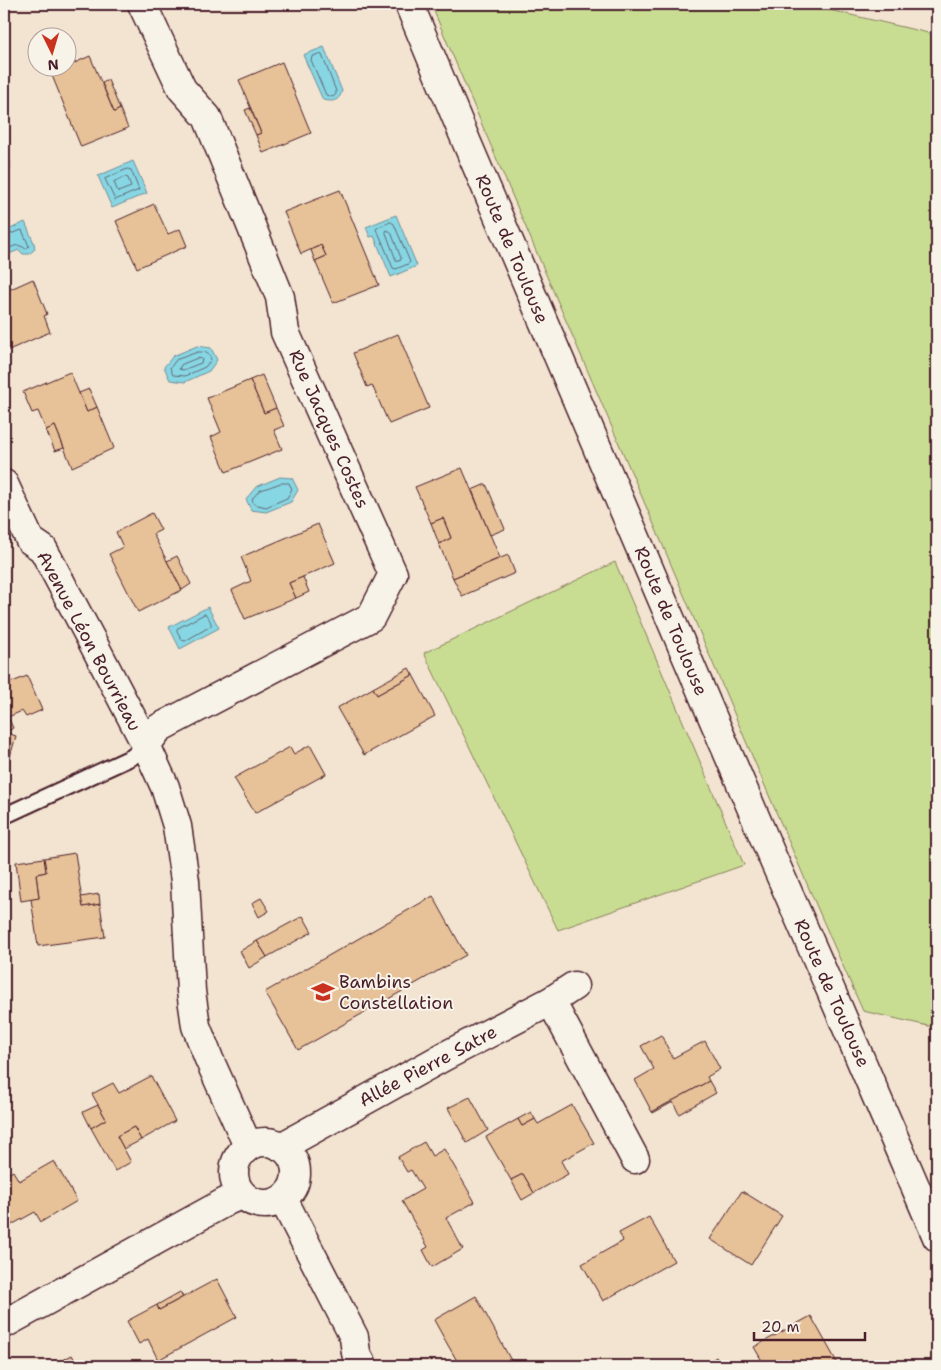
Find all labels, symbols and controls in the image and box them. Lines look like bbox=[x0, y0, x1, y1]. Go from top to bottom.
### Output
north arrow bbox=[28, 28, 78, 78]
text: N bbox=[47, 56, 59, 74]
street label: Route de Toulouse bbox=[470, 171, 554, 327]
street label: Rue Jacques Costes bbox=[283, 346, 375, 512]
street label: Route de Toulouse bbox=[629, 543, 713, 699]
street label: Avenue Léon Bourrieau bbox=[31, 547, 147, 735]
street label: Route de Toulouse bbox=[789, 915, 875, 1071]
place label: Bambins Constellation bbox=[339, 970, 453, 1015]
school or university icon: Bambins Constellation bbox=[310, 979, 336, 1005]
street label: Allée Pierre Satre bbox=[355, 1020, 501, 1112]
scale bar bbox=[754, 1310, 865, 1342]
text: 20 m bbox=[761, 1317, 800, 1337]

